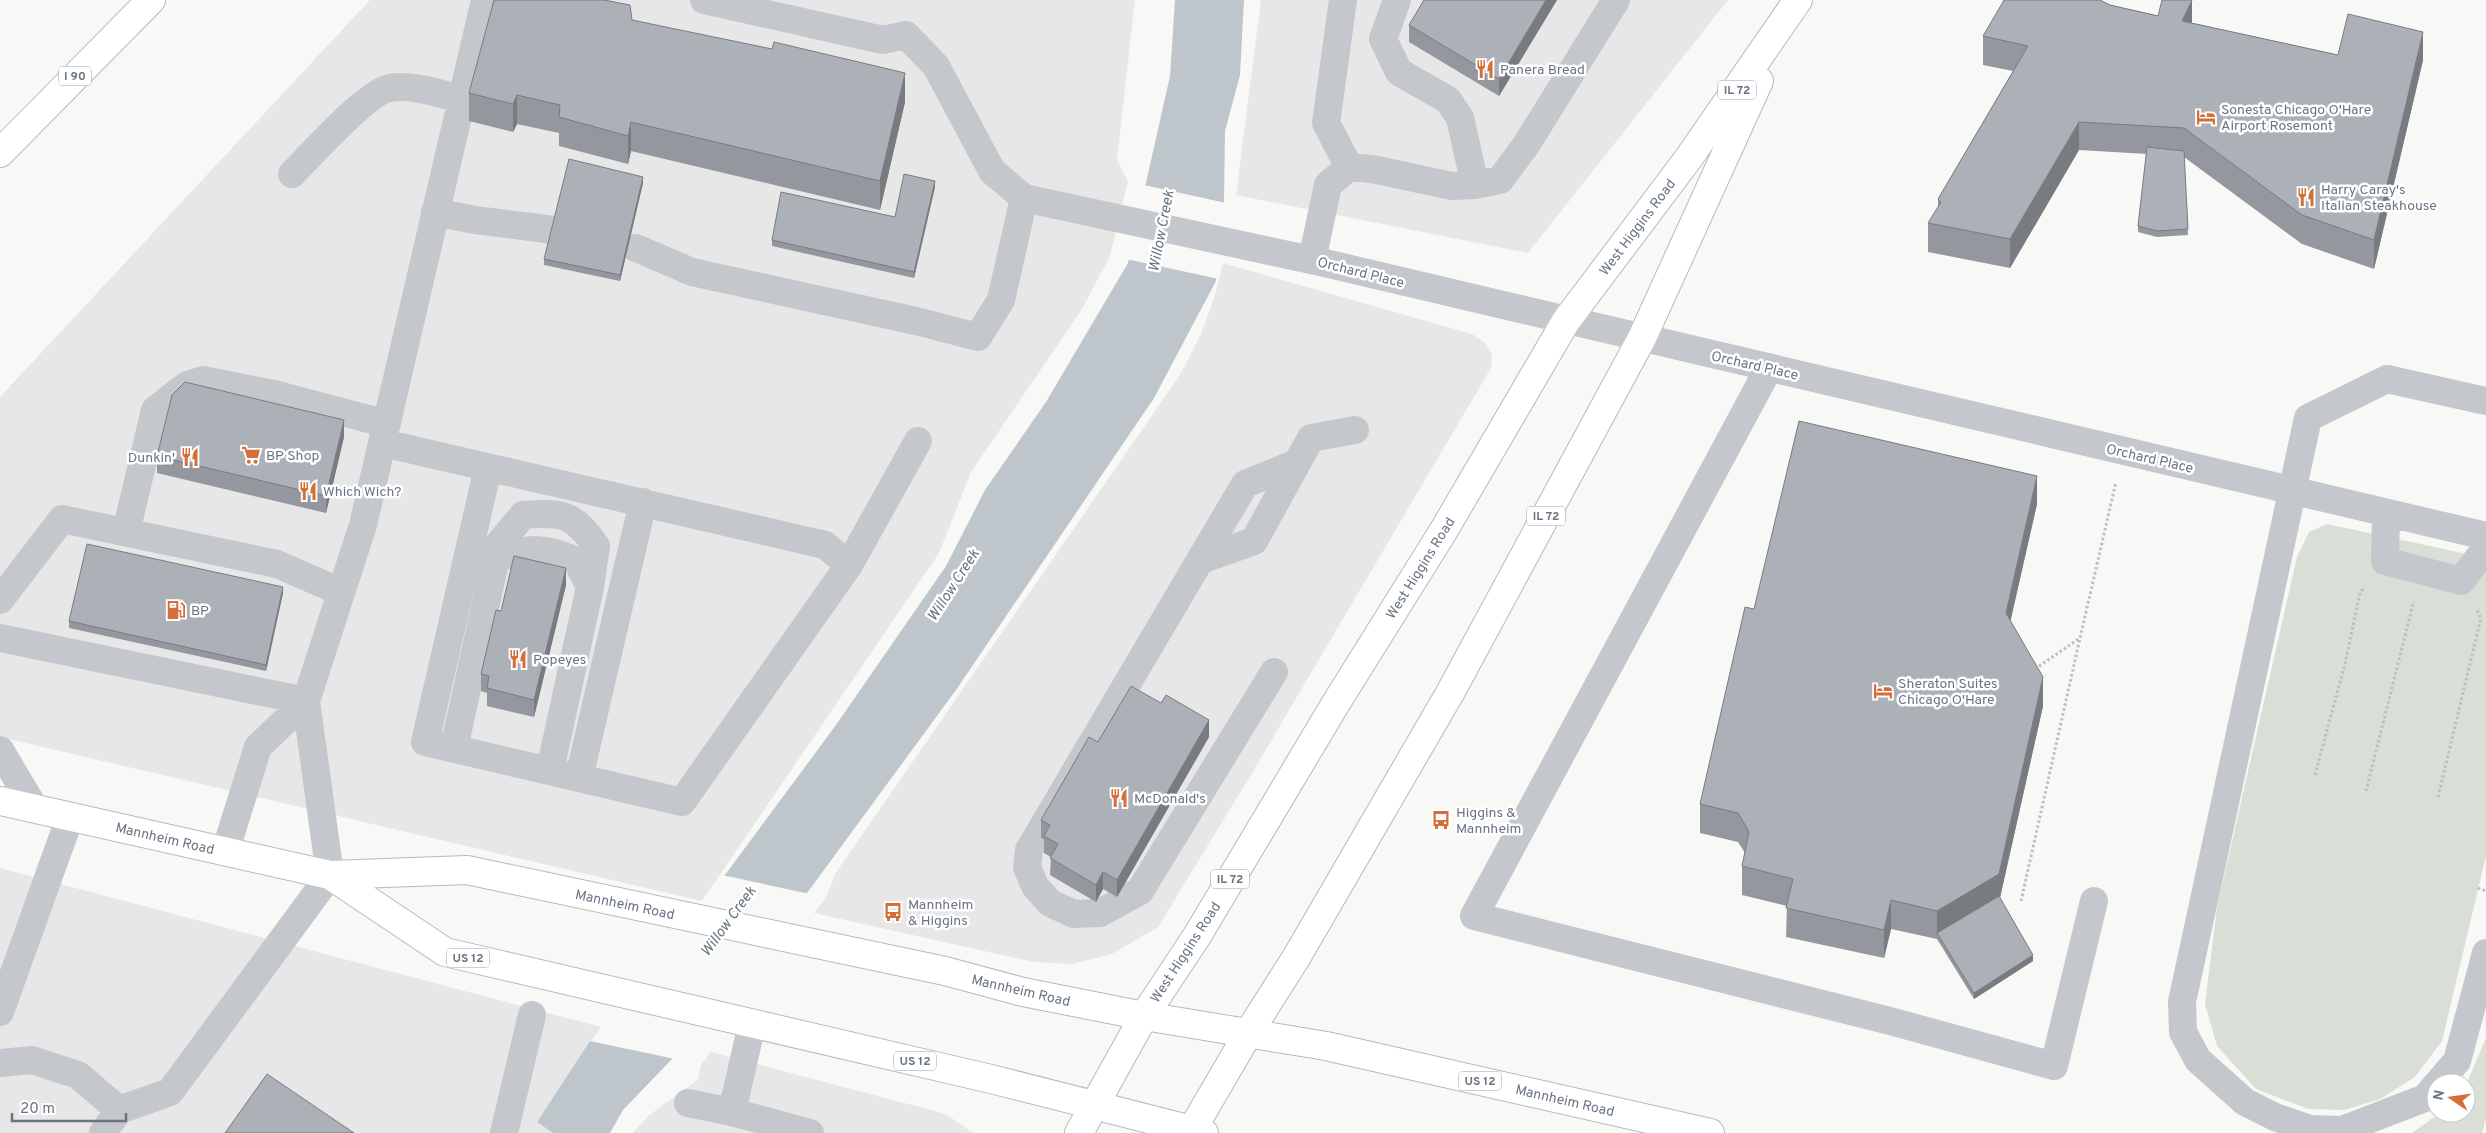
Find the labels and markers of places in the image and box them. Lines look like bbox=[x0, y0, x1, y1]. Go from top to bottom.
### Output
restaurant icon: Panera Bread bbox=[1474, 58, 1496, 80]
place label: Panera Bread bbox=[1500, 62, 1585, 79]
place label: Sonesta Chicago O'Hare Airport Rosemont bbox=[2221, 102, 2371, 135]
hotel icon: Sonesta Chicago O'Hare Airport Rosemont bbox=[2195, 106, 2217, 128]
place label: Harry Caray's Italian Steakhouse bbox=[2321, 182, 2437, 215]
restaurant icon: Harry Caray's Italian Steakhouse bbox=[2295, 186, 2317, 208]
supermarket icon: BP Shop bbox=[240, 444, 262, 466]
restaurant icon: Dunkin' bbox=[179, 446, 201, 468]
place label: BP Shop bbox=[266, 448, 319, 465]
place label: Dunkin' bbox=[128, 450, 175, 467]
restaurant icon: Which Wich? bbox=[297, 480, 319, 502]
place label: Which Wich? bbox=[323, 484, 401, 501]
fuel station icon: BP bbox=[165, 599, 187, 621]
place label: BP bbox=[191, 603, 209, 620]
restaurant icon: Popeyes bbox=[507, 648, 529, 670]
place label: Popeyes bbox=[533, 652, 586, 669]
place label: Sheraton Suites Chicago O'Hare bbox=[1898, 676, 1997, 709]
hotel icon: Sheraton Suites Chicago O'Hare bbox=[1872, 680, 1894, 702]
restaurant icon: McDonald's bbox=[1108, 787, 1130, 809]
place label: McDonald's bbox=[1134, 791, 1206, 808]
place label: Higgins & Mannheim bbox=[1456, 805, 1521, 838]
bus stop icon: Higgins & Mannheim bbox=[1430, 809, 1452, 831]
place label: Mannheim & Higgins bbox=[908, 897, 973, 930]
bus stop icon: Mannheim & Higgins bbox=[882, 901, 904, 923]

